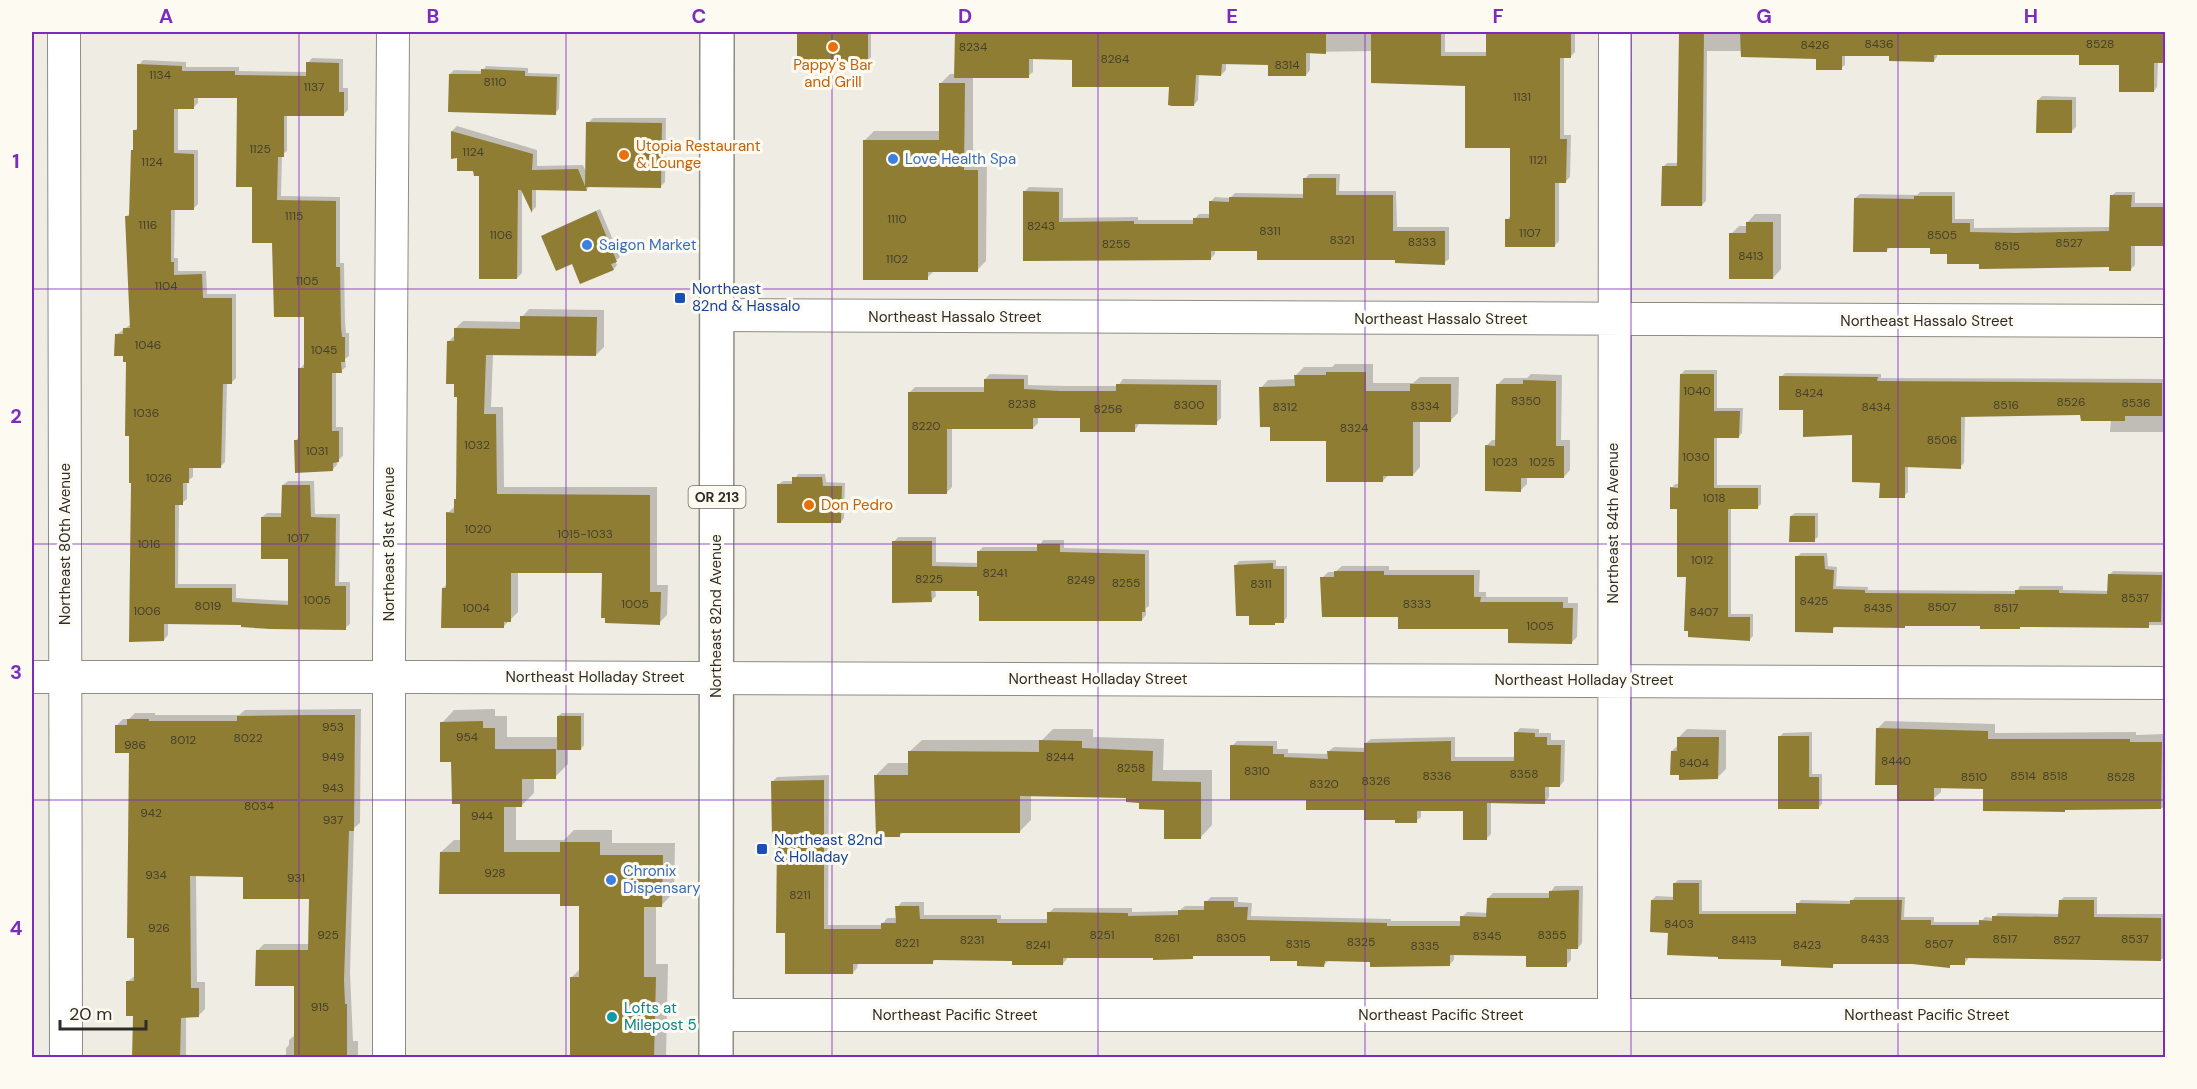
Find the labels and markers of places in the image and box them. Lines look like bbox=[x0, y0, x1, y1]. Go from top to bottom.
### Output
marker: Pappy's Bar and Grill bbox=[826, 40, 840, 54]
place label: Pappy's Bar and Grill bbox=[793, 55, 873, 92]
place label: Utopia Restaurant & Lounge bbox=[636, 136, 761, 173]
marker: Utopia Restaurant & Lounge bbox=[617, 148, 631, 162]
place label: Love Health Spa bbox=[905, 149, 1016, 169]
marker: Love Health Spa bbox=[886, 152, 900, 166]
place label: Saigon Market bbox=[599, 235, 697, 255]
marker: Saigon Market bbox=[580, 238, 594, 252]
place label: Northeast 82nd & Hassalo bbox=[692, 279, 800, 316]
marker: Northeast 82nd & Hassalo bbox=[673, 291, 687, 305]
place label: Don Pedro bbox=[821, 495, 893, 515]
marker: Don Pedro bbox=[802, 498, 816, 512]
place label: Northeast 82nd & Holladay bbox=[774, 830, 883, 867]
marker: Northeast 82nd & Holladay bbox=[755, 842, 769, 856]
place label: Chronix Dispensary bbox=[623, 861, 701, 898]
marker: Chronix Dispensary bbox=[604, 873, 618, 887]
place label: Lofts at Milepost 5 bbox=[624, 998, 697, 1035]
marker: Lofts at Milepost 5 bbox=[605, 1010, 619, 1024]

